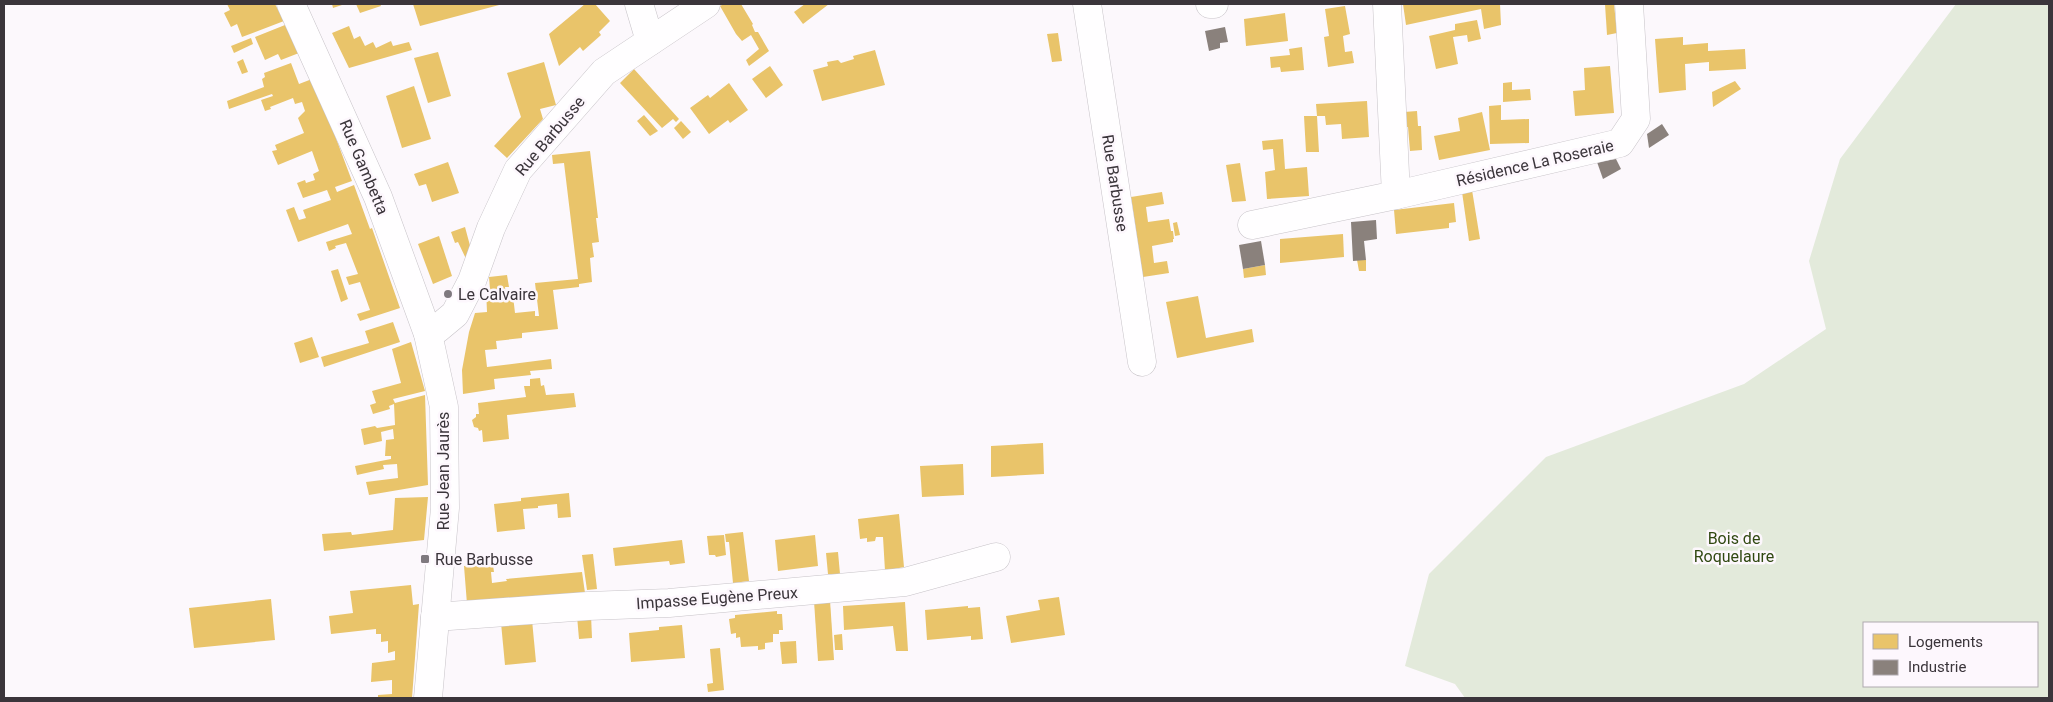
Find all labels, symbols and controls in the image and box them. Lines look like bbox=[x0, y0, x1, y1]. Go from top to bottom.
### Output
street label: Rue Barbusse bbox=[511, 92, 589, 180]
street label: Rue Gambetta bbox=[335, 117, 393, 217]
street label: Rue Barbusse bbox=[1098, 133, 1132, 233]
street label: Résidence La Roseraie bbox=[1454, 136, 1616, 190]
place label: Le Calvaire bbox=[458, 285, 536, 304]
marker: Le Calvaire bbox=[442, 288, 454, 300]
street label: Rue Jean Jaurès bbox=[434, 412, 453, 530]
park label: Bois de Roquelaure bbox=[1694, 529, 1774, 566]
place label: Rue Barbusse bbox=[435, 550, 533, 569]
marker: Rue Barbusse bbox=[419, 553, 431, 565]
street label: Impasse Eugène Preux bbox=[635, 583, 799, 613]
legend bbox=[1863, 622, 2038, 687]
text: Logements bbox=[1908, 633, 1983, 651]
text: Industrie bbox=[1908, 658, 1966, 676]

